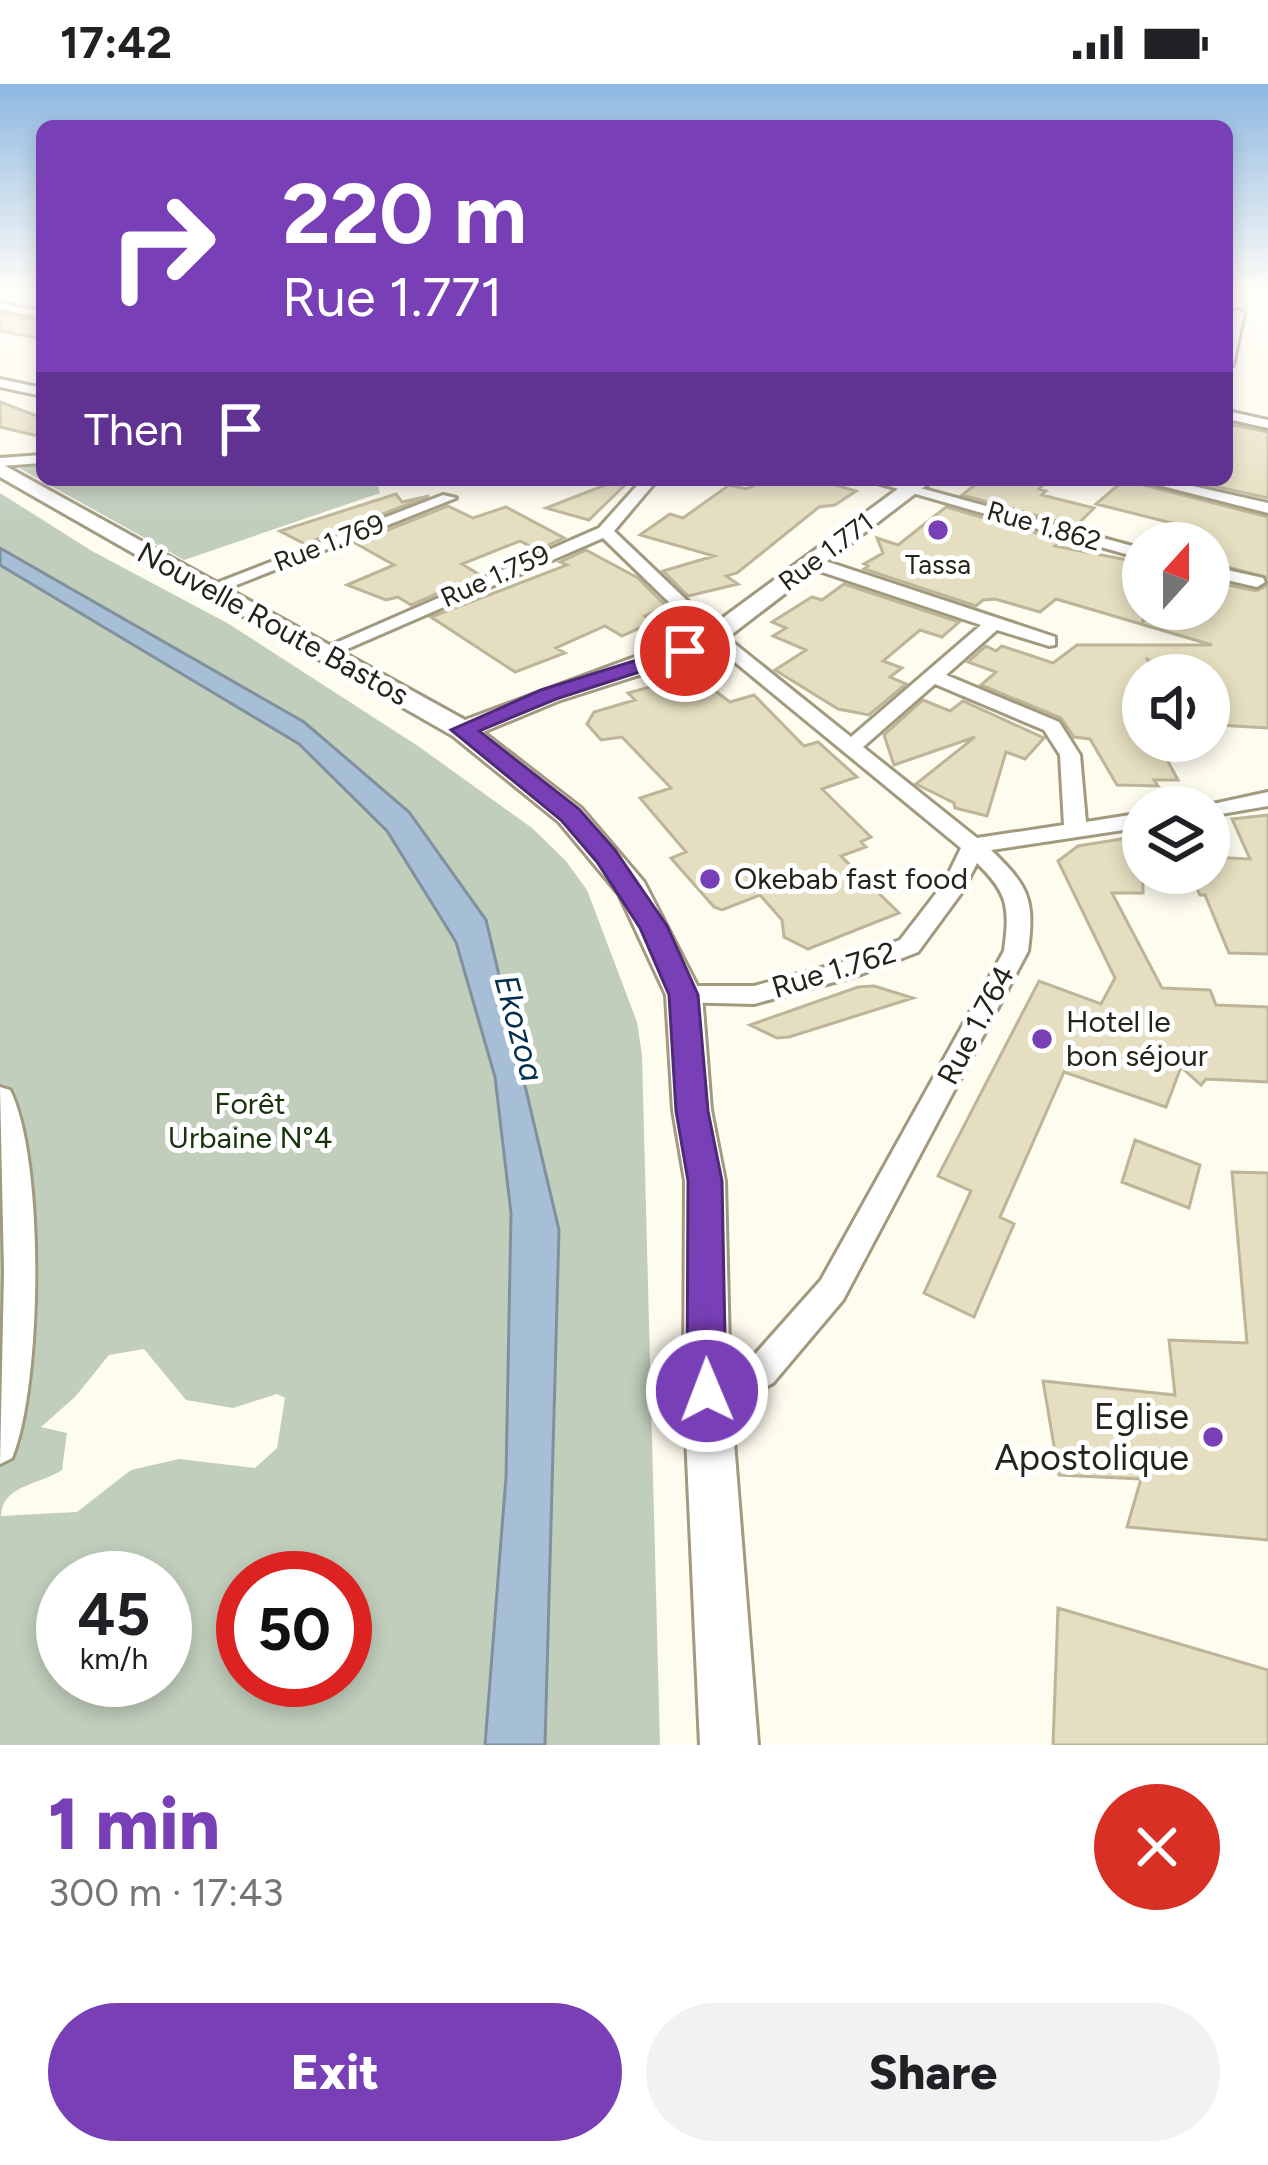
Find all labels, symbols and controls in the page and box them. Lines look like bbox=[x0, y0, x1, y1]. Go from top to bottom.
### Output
text: 17:42 bbox=[60, 15, 172, 69]
text: 220 m bbox=[282, 163, 527, 264]
icon: right bbox=[84, 168, 240, 324]
text: Rue 1.771 bbox=[282, 265, 503, 330]
icon: arrive bbox=[208, 396, 274, 462]
text: Then bbox=[84, 402, 184, 456]
street label: Rue 1.862 bbox=[983, 494, 1105, 558]
street label: Rue 1.771 bbox=[772, 505, 880, 598]
street label: Rue 1.769 bbox=[269, 506, 389, 579]
marker: Tassa bbox=[925, 517, 951, 543]
north arrow bbox=[1122, 522, 1230, 630]
map controls bbox=[1122, 522, 1230, 894]
street label: Nouvelle Route Bastos bbox=[131, 534, 415, 713]
street label: Rue 1.759 bbox=[435, 537, 554, 614]
place label: Tassa bbox=[905, 548, 971, 581]
pin bbox=[634, 600, 736, 702]
icon: arrive bbox=[652, 618, 718, 684]
button: sound bbox=[1122, 654, 1230, 762]
button: layers bbox=[1122, 786, 1230, 894]
place label: Okebab fast food bbox=[734, 860, 968, 897]
marker: Okebab fast food bbox=[697, 866, 723, 892]
street label: Rue 1.762 bbox=[767, 933, 900, 1006]
street label: Rue 1.764 bbox=[929, 959, 1022, 1091]
water label: Ekozoa bbox=[487, 970, 552, 1086]
place label: Hotel le bon séjour bbox=[1066, 1003, 1208, 1074]
marker: Hotel le bon séjour bbox=[1029, 1026, 1055, 1052]
park label: Forêt Urbaine N°4 bbox=[168, 1085, 332, 1156]
position arrow bbox=[644, 1328, 770, 1454]
place label: Eglise Apostolique bbox=[994, 1395, 1189, 1479]
marker: Eglise Apostolique bbox=[1200, 1424, 1226, 1450]
speed limit sign: 50 bbox=[216, 1551, 372, 1707]
text: 45 bbox=[78, 1578, 150, 1650]
text: km/h bbox=[80, 1640, 148, 1677]
text: 1 min bbox=[48, 1781, 220, 1867]
button: close bbox=[1094, 1784, 1220, 1910]
text: 300 m · 17:43 bbox=[48, 1869, 284, 1916]
button: Exit bbox=[48, 2003, 622, 2141]
button: Share bbox=[646, 2003, 1220, 2141]

